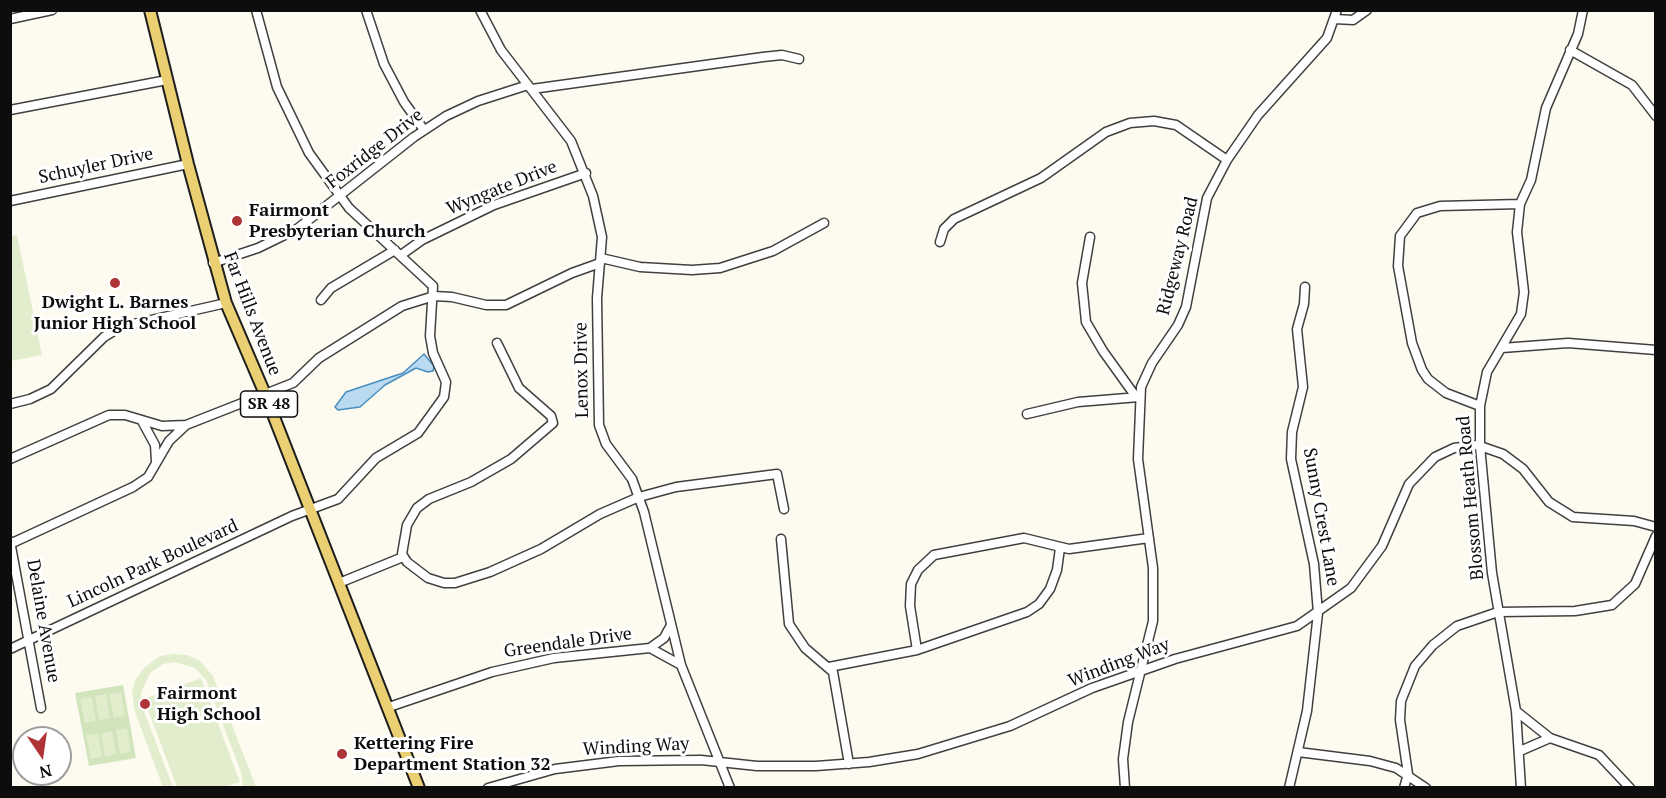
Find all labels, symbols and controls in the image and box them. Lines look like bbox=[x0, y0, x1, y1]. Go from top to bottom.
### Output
street label: Foxridge Drive bbox=[322, 104, 428, 194]
street label: Schuyler Drive bbox=[37, 143, 155, 189]
street label: Wyngate Drive bbox=[444, 156, 560, 220]
street label: Ridgeway Road bbox=[1153, 195, 1203, 317]
place label: Fairmont Presbyterian Church bbox=[249, 200, 426, 242]
marker: Fairmont Presbyterian Church bbox=[230, 214, 244, 228]
street label: Far Hills Avenue bbox=[219, 249, 285, 379]
marker: Dwight L. Barnes Junior High School bbox=[108, 276, 122, 290]
place label: Dwight L. Barnes Junior High School bbox=[34, 292, 196, 334]
street label: Lenox Drive bbox=[570, 322, 594, 418]
road number: SR 48 bbox=[240, 391, 298, 417]
street label: Blossom Heath Road bbox=[1453, 415, 1489, 581]
street label: Sunny Crest Lane bbox=[1298, 446, 1344, 588]
street label: Lincoln Park Boulevard bbox=[64, 515, 242, 613]
street label: Delaine Avenue bbox=[22, 558, 64, 684]
street label: Greendale Drive bbox=[503, 623, 633, 663]
street label: Winding Way bbox=[1065, 634, 1173, 692]
place label: Fairmont High School bbox=[157, 683, 261, 726]
marker: Fairmont High School bbox=[138, 697, 152, 711]
north arrow bbox=[12, 726, 72, 786]
place label: Kettering Fire Department Station 32 bbox=[354, 733, 551, 776]
street label: Winding Way bbox=[582, 733, 690, 761]
marker: Kettering Fire Department Station 32 bbox=[335, 747, 349, 761]
text: N bbox=[37, 760, 54, 784]

